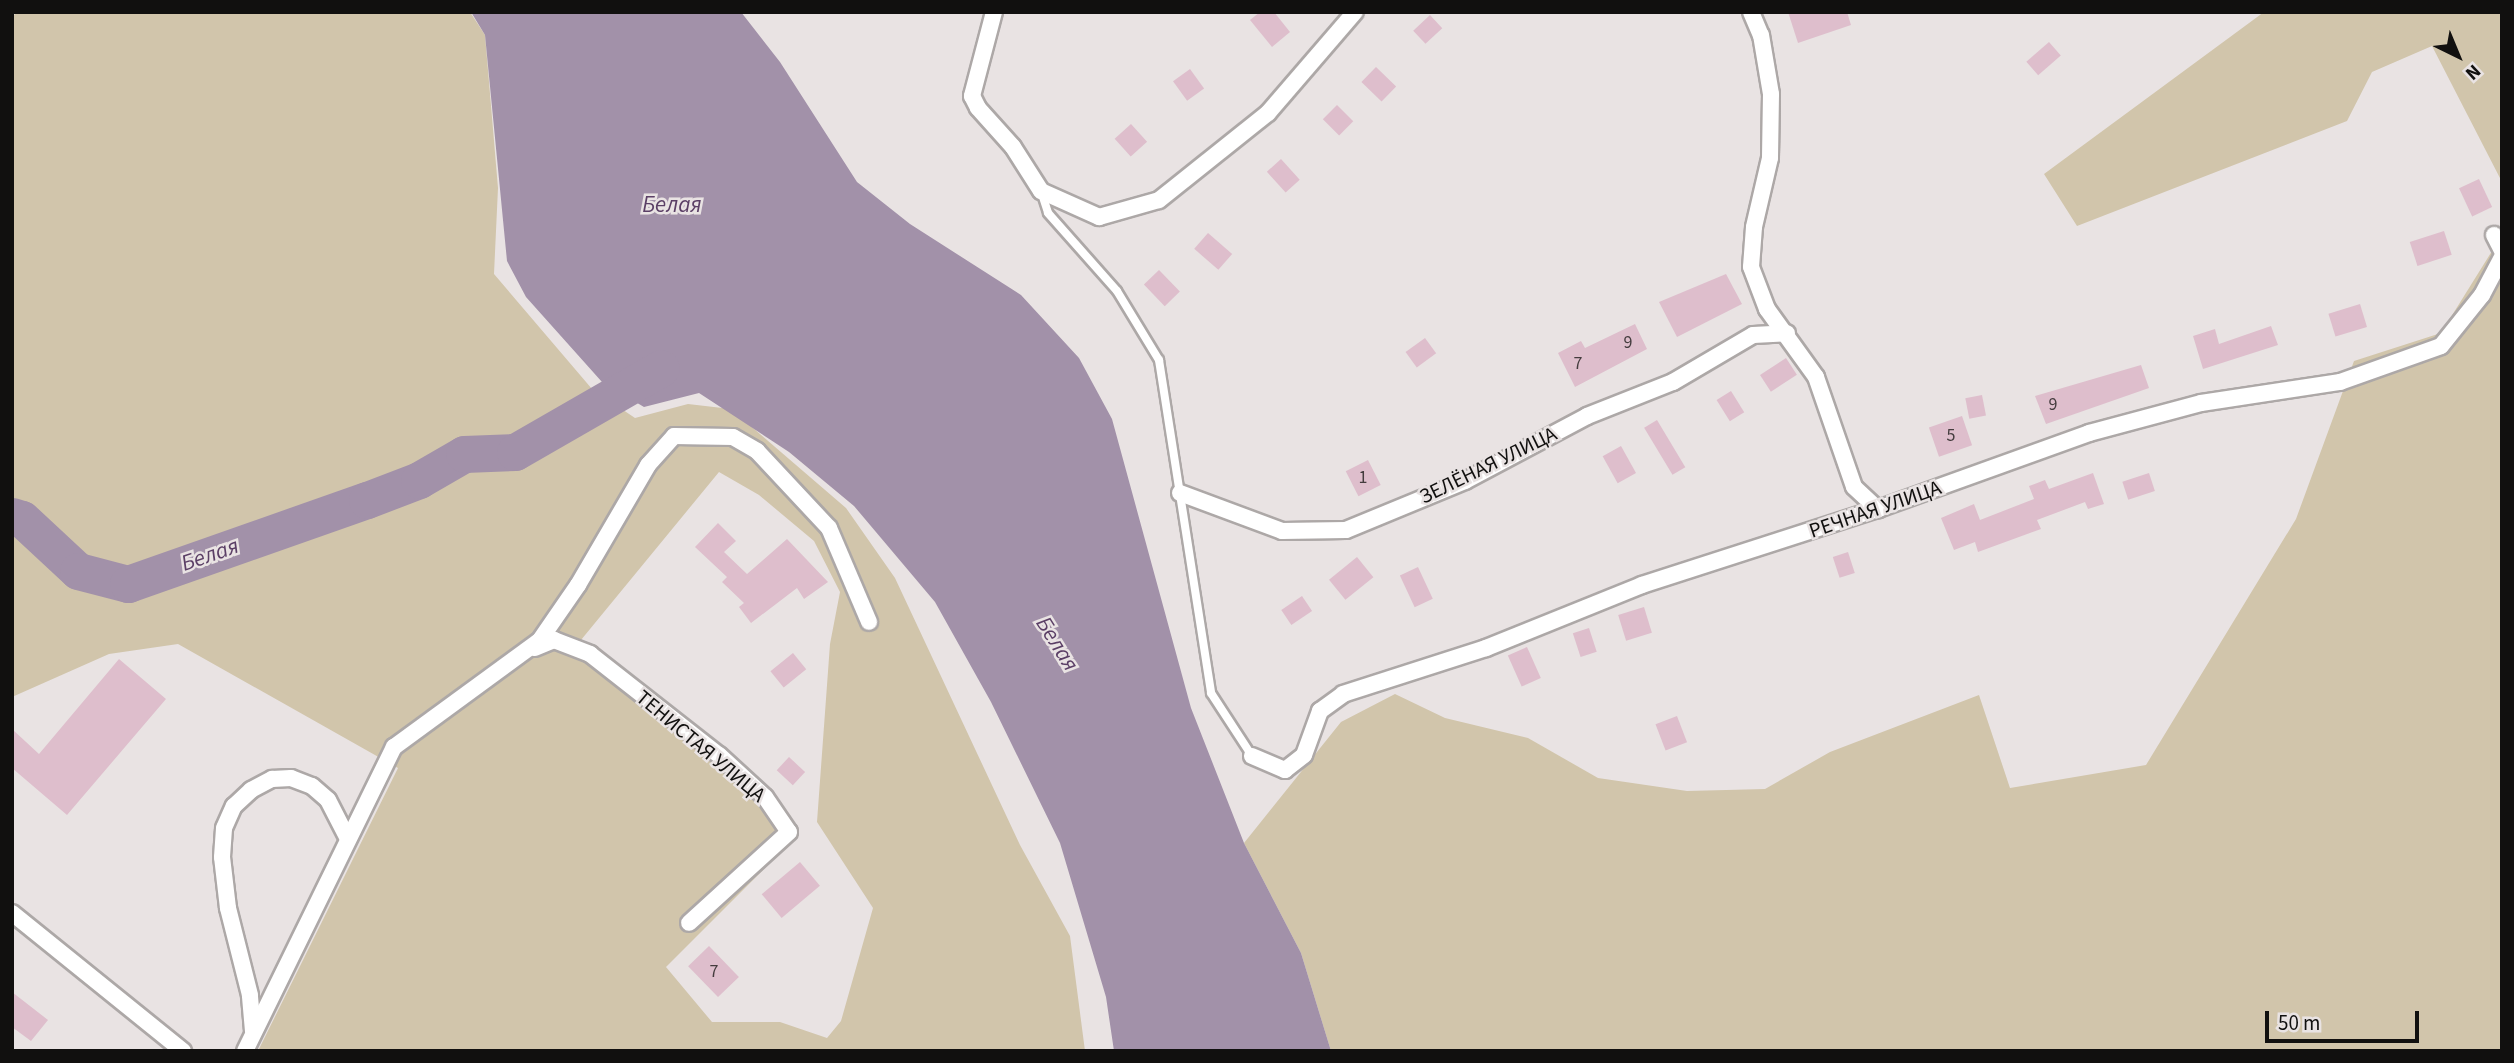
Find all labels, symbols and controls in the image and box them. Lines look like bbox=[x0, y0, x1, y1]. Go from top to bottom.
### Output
north arrow bbox=[2423, 21, 2493, 91]
text: N bbox=[2459, 58, 2486, 86]
water label: Белая bbox=[642, 191, 702, 219]
house number: 9 bbox=[1624, 332, 1632, 354]
house number: 7 bbox=[1574, 353, 1582, 375]
house number: 9 bbox=[2049, 394, 2057, 416]
street label: ЗЕЛЁНАЯ УЛИЦА bbox=[1415, 421, 1561, 509]
house number: 5 bbox=[1947, 425, 1955, 447]
house number: 1 bbox=[1359, 467, 1367, 489]
street label: РЕЧНАЯ УЛИЦА bbox=[1806, 475, 1944, 543]
water label: Белая bbox=[177, 532, 243, 578]
water label: Белая bbox=[1030, 612, 1084, 676]
street label: ТЕНИСТАЯ УЛИЦА bbox=[631, 685, 771, 807]
house number: 7 bbox=[710, 961, 718, 983]
scale bar bbox=[2269, 996, 2423, 1040]
text: 50 m bbox=[2278, 1008, 2320, 1038]

